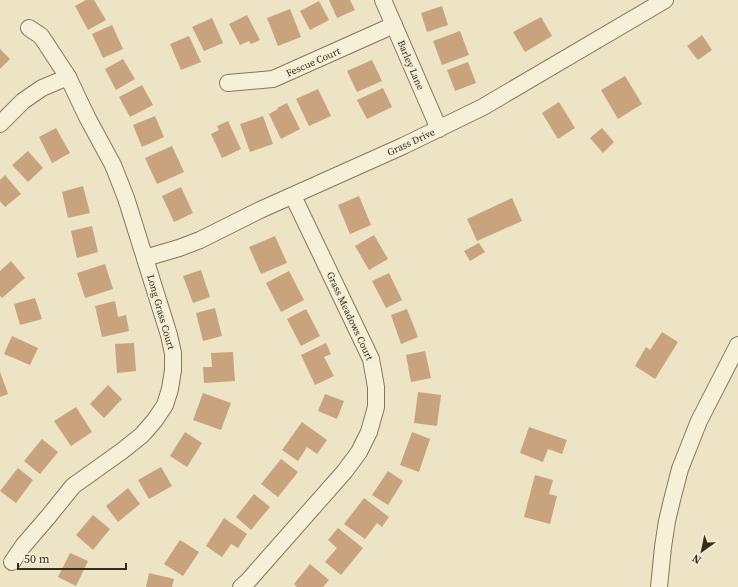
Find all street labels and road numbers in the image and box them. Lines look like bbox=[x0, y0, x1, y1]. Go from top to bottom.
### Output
street label: Barley Lane bbox=[395, 38, 427, 92]
street label: Fescue Court bbox=[284, 44, 343, 80]
street label: Grass Drive bbox=[385, 125, 437, 159]
street label: Grass Meadows Court bbox=[324, 270, 377, 363]
street label: Long Grass Court bbox=[144, 273, 178, 352]

